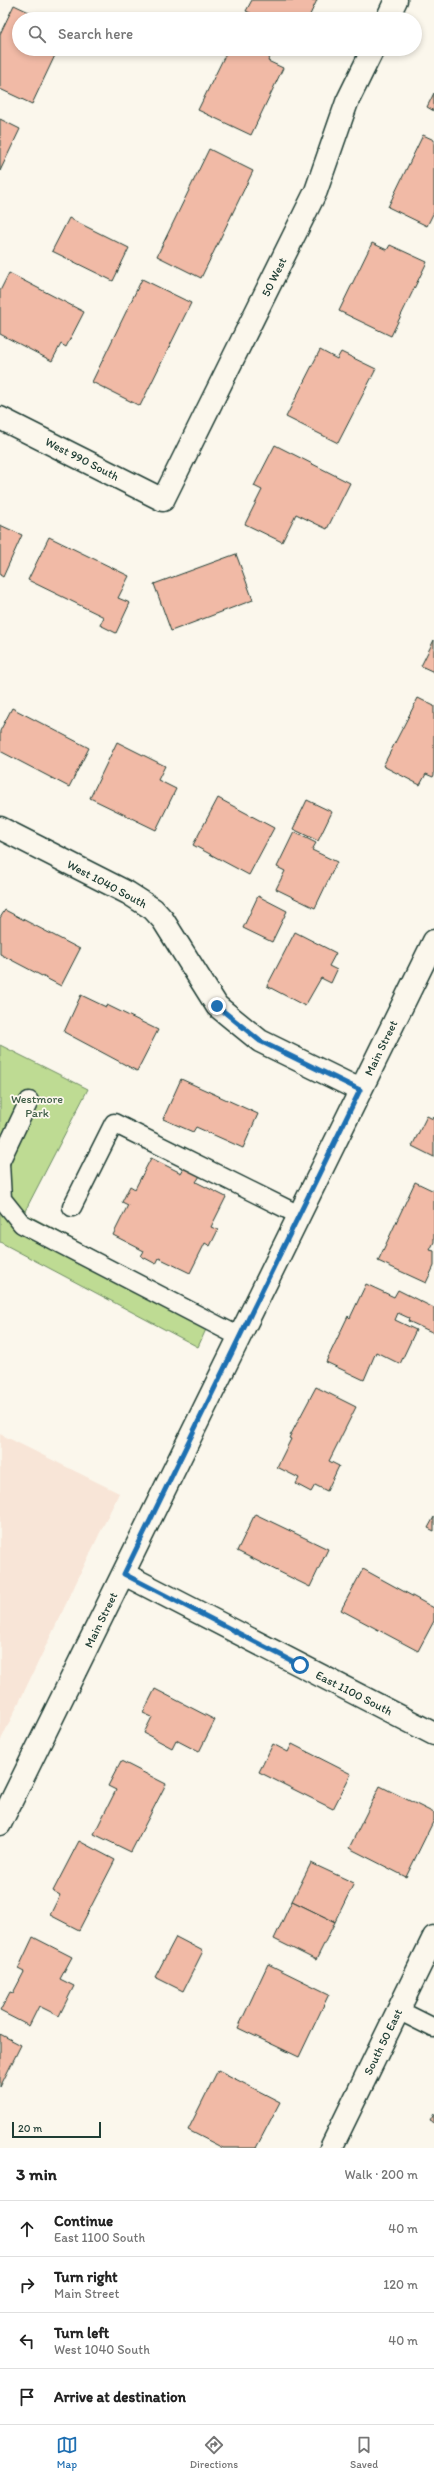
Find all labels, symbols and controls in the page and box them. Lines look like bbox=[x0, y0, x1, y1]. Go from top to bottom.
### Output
search box bbox=[12, 12, 422, 56]
icon: search bbox=[26, 23, 48, 45]
text: Search here bbox=[58, 25, 133, 43]
street label: 50 West bbox=[259, 255, 290, 299]
street label: West 990 South bbox=[43, 434, 121, 484]
street label: West 1040 South bbox=[65, 857, 149, 911]
route end bbox=[208, 997, 226, 1015]
street label: Main Street bbox=[361, 1017, 401, 1078]
park label: Westmore Park bbox=[11, 1092, 63, 1120]
street label: Main Street bbox=[81, 1589, 121, 1650]
route start bbox=[291, 1656, 309, 1674]
street label: East 1100 South bbox=[313, 1668, 395, 1718]
street label: South 50 East bbox=[361, 2006, 405, 2077]
scale bar bbox=[12, 2120, 101, 2139]
text: 20 m bbox=[18, 2122, 42, 2135]
text: 3 min bbox=[16, 2164, 57, 2184]
text: Walk · 200 m bbox=[345, 2167, 418, 2182]
text: Continue bbox=[54, 2212, 113, 2230]
icon: ahead bbox=[16, 2218, 38, 2240]
text: 40 m bbox=[388, 2221, 418, 2236]
text: East 1100 South bbox=[54, 2230, 145, 2245]
text: Turn right bbox=[54, 2268, 118, 2286]
icon: right bbox=[16, 2274, 38, 2296]
text: 120 m bbox=[383, 2277, 418, 2292]
text: Main Street bbox=[54, 2286, 119, 2301]
text: Turn left bbox=[54, 2324, 109, 2342]
icon: left bbox=[16, 2330, 38, 2352]
text: 40 m bbox=[388, 2333, 418, 2348]
text: West 1040 South bbox=[54, 2342, 150, 2357]
icon: arrive bbox=[16, 2386, 38, 2408]
text: Arrive at destination bbox=[54, 2388, 186, 2406]
tab: Map bbox=[56, 2434, 78, 2471]
tab: Directions bbox=[190, 2434, 238, 2471]
tab: Saved bbox=[350, 2434, 378, 2471]

